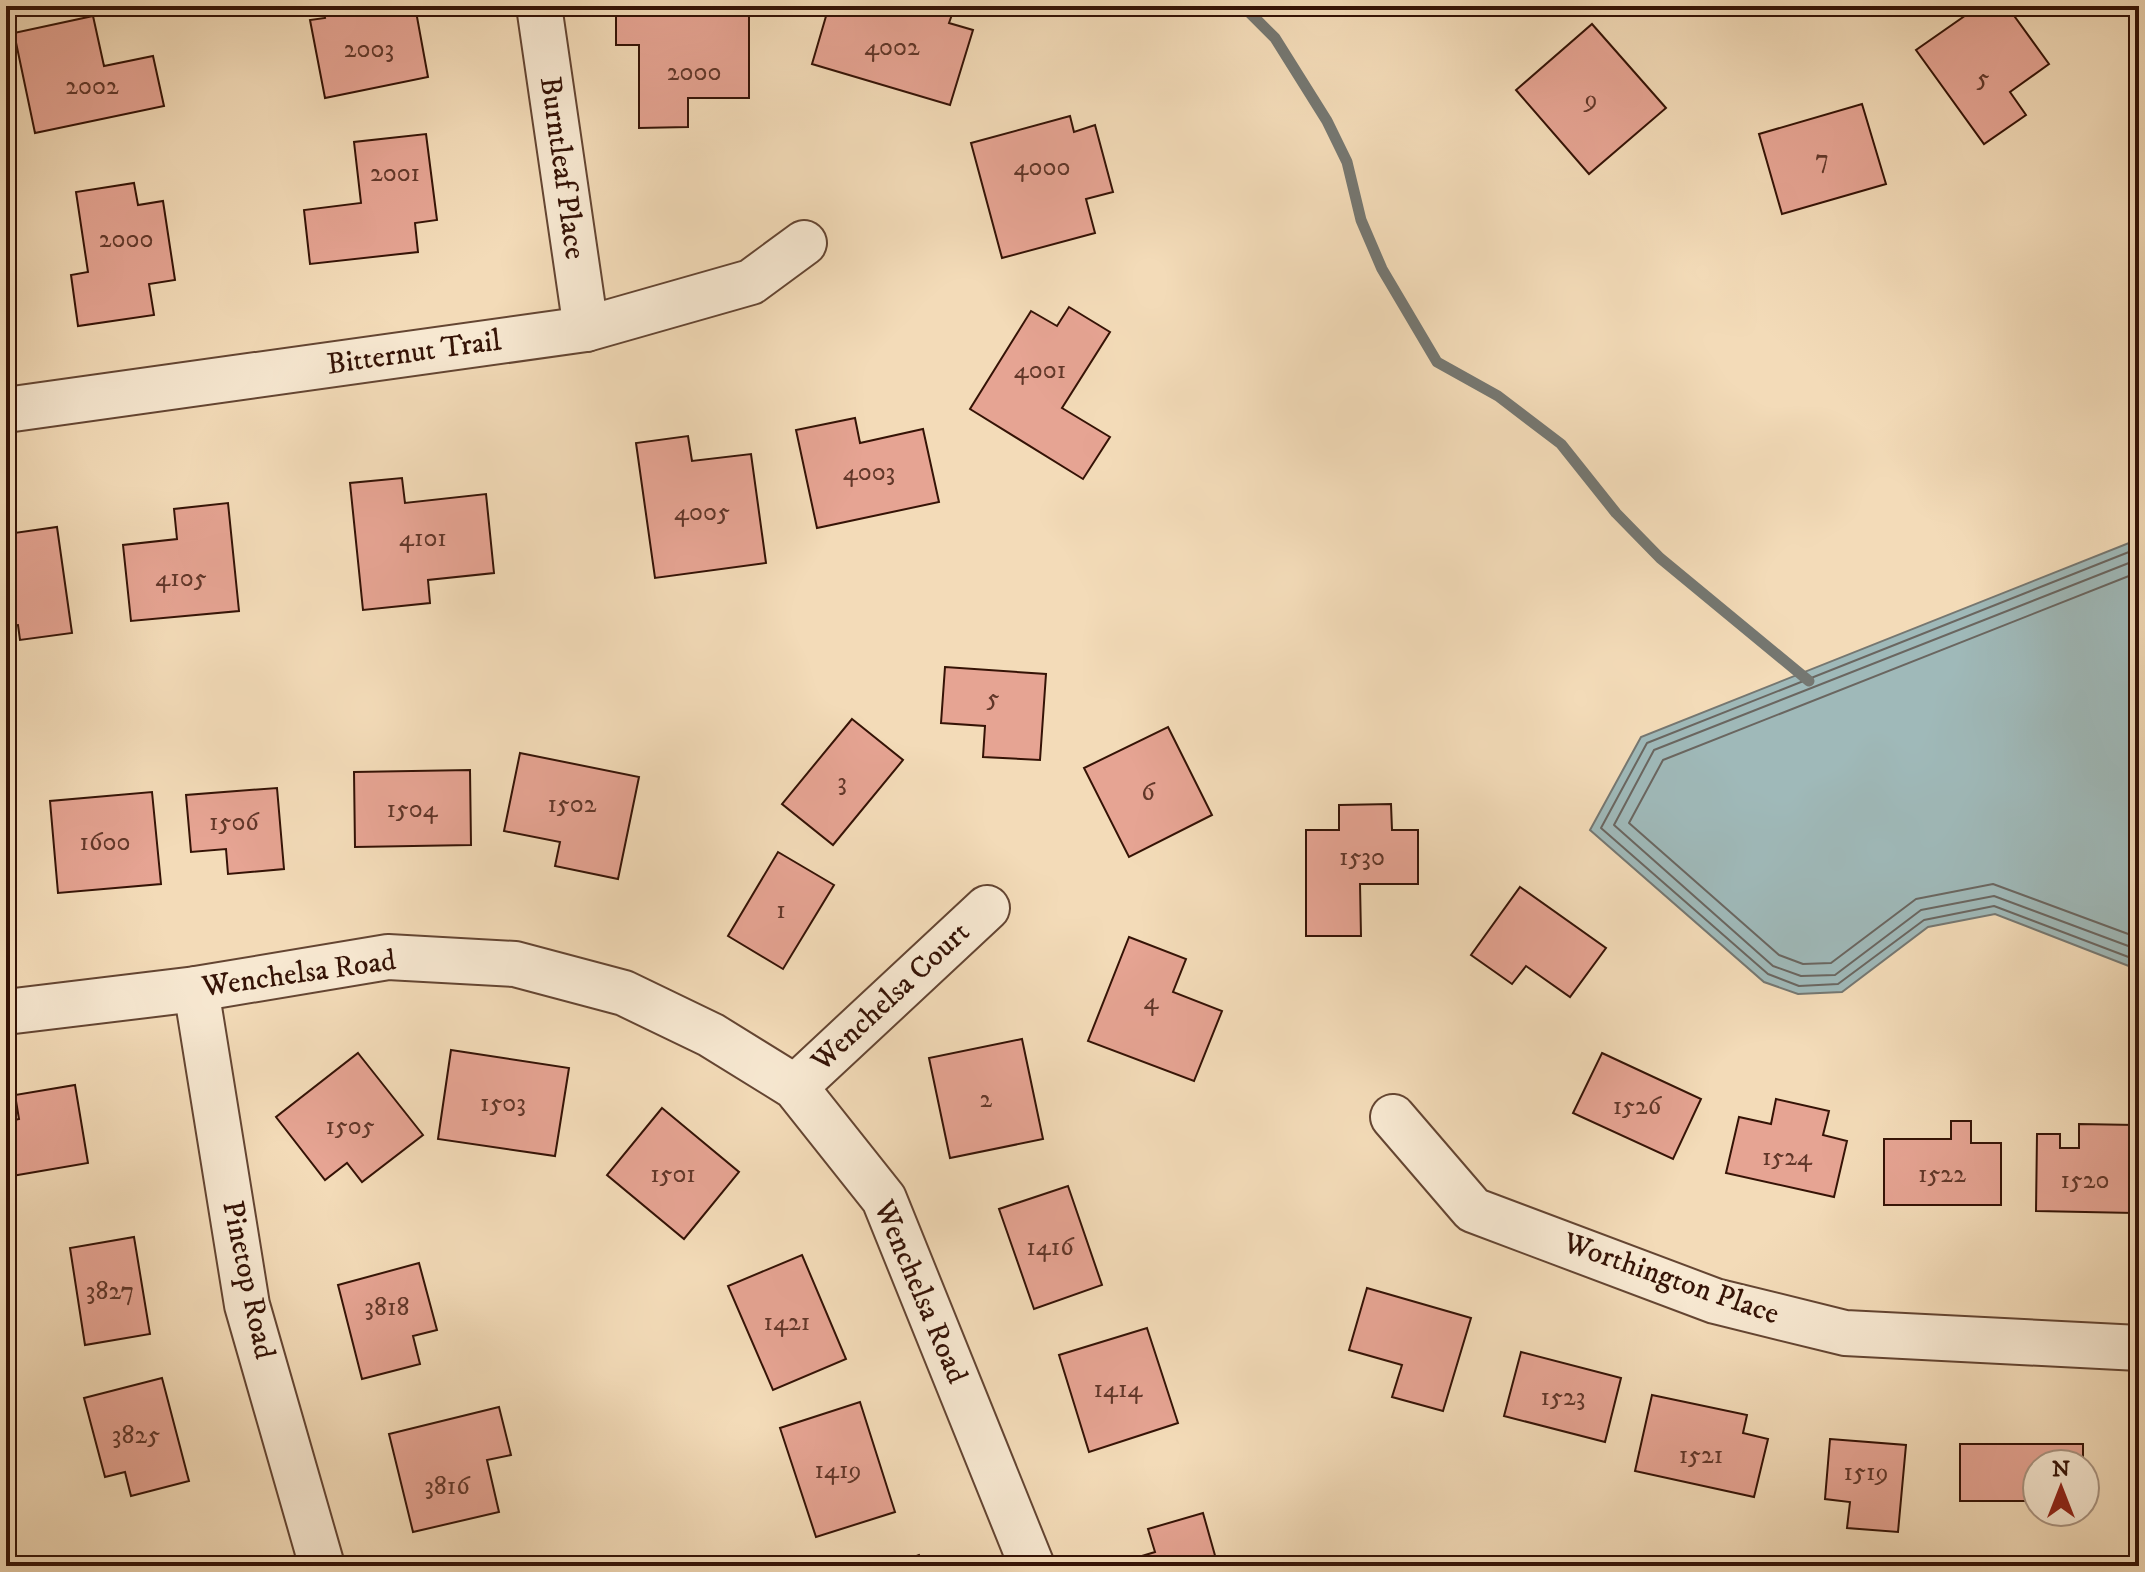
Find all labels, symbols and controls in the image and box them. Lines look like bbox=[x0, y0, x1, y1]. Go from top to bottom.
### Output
house number: 4002 bbox=[864, 31, 920, 64]
house number: 2003 bbox=[344, 33, 394, 66]
house number: 2000 bbox=[667, 56, 721, 89]
house number: 5 bbox=[1977, 62, 1990, 95]
house number: 2002 bbox=[65, 70, 119, 103]
street label: Burntleaf Place bbox=[531, 74, 593, 262]
house number: 9 bbox=[1583, 83, 1597, 116]
house number: 7 bbox=[1815, 143, 1829, 176]
house number: 4000 bbox=[1014, 151, 1070, 184]
house number: 2001 bbox=[370, 157, 420, 190]
house number: 2000 bbox=[99, 223, 153, 256]
street label: Bitternut Trail bbox=[324, 322, 504, 384]
house number: 4001 bbox=[1014, 354, 1066, 387]
house number: 4003 bbox=[843, 456, 895, 489]
house number: 4005 bbox=[674, 496, 730, 529]
house number: 4101 bbox=[399, 522, 447, 555]
house number: 4105 bbox=[155, 562, 207, 595]
house number: 5 bbox=[987, 682, 1000, 715]
house number: 3 bbox=[837, 766, 847, 799]
house number: 6 bbox=[1141, 776, 1156, 809]
house number: 1502 bbox=[547, 788, 597, 821]
house number: 1504 bbox=[386, 793, 439, 826]
house number: 1506 bbox=[209, 806, 260, 839]
house number: 1600 bbox=[80, 826, 130, 859]
house number: 1530 bbox=[1339, 841, 1385, 874]
house number: 1 bbox=[776, 894, 786, 927]
street label: Wenchelsa Court bbox=[803, 914, 978, 1080]
street label: Wenchelsa Road bbox=[199, 942, 398, 1006]
house number: 4 bbox=[1144, 985, 1160, 1018]
house number: 2 bbox=[980, 1083, 993, 1116]
house number: 1503 bbox=[480, 1087, 526, 1120]
house number: 1526 bbox=[1613, 1090, 1663, 1123]
house number: 1505 bbox=[325, 1110, 375, 1143]
house number: 1524 bbox=[1762, 1141, 1813, 1174]
house number: 1501 bbox=[650, 1158, 696, 1191]
house number: 1522 bbox=[1918, 1158, 1966, 1191]
house number: 1520 bbox=[2060, 1164, 2110, 1197]
street label: Wenchelsa Road bbox=[864, 1194, 975, 1389]
street label: Pinetop Road bbox=[213, 1197, 283, 1363]
street label: Worthington Place bbox=[1557, 1224, 1784, 1333]
house number: 1416 bbox=[1026, 1231, 1075, 1264]
house number: 3827 bbox=[86, 1275, 134, 1308]
house number: 3818 bbox=[364, 1291, 410, 1324]
house number: 1421 bbox=[764, 1306, 810, 1339]
house number: 1414 bbox=[1093, 1373, 1144, 1406]
house number: 1523 bbox=[1541, 1381, 1585, 1414]
house number: 3825 bbox=[112, 1419, 160, 1452]
house number: 1521 bbox=[1679, 1439, 1723, 1472]
north arrow bbox=[2021, 1448, 2101, 1528]
house number: 1419 bbox=[815, 1454, 861, 1487]
house number: 1519 bbox=[1844, 1456, 1888, 1489]
text: N bbox=[2052, 1456, 2070, 1483]
house number: 3816 bbox=[424, 1470, 471, 1503]

